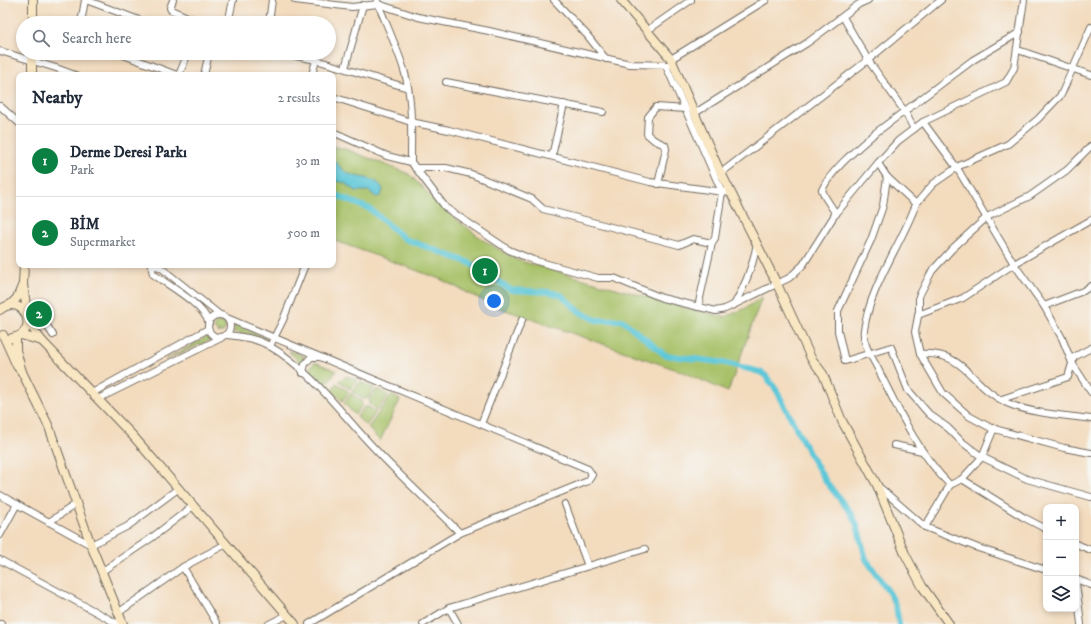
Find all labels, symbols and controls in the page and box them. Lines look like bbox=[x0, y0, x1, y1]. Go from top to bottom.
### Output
search box bbox=[16, 16, 336, 60]
icon: search bbox=[30, 27, 52, 49]
text: Search here bbox=[62, 29, 131, 48]
text: Nearby bbox=[32, 87, 82, 109]
text: 2 results bbox=[278, 90, 320, 106]
text: Derme Deresi Parkı bbox=[70, 143, 187, 162]
text: 1 bbox=[43, 153, 47, 169]
text: 30 m bbox=[296, 153, 320, 169]
text: Park bbox=[70, 162, 94, 178]
text: BİM bbox=[70, 215, 99, 234]
text: 2 bbox=[42, 225, 48, 241]
text: 500 m bbox=[287, 225, 320, 241]
text: Supermarket bbox=[70, 234, 136, 250]
pin: 1 bbox=[472, 256, 498, 286]
your location bbox=[484, 291, 504, 311]
pin: 2 bbox=[26, 299, 52, 329]
map controls bbox=[1043, 504, 1079, 612]
button: + bbox=[1043, 504, 1079, 540]
button: − bbox=[1043, 540, 1079, 576]
button: layers bbox=[1043, 576, 1079, 612]

